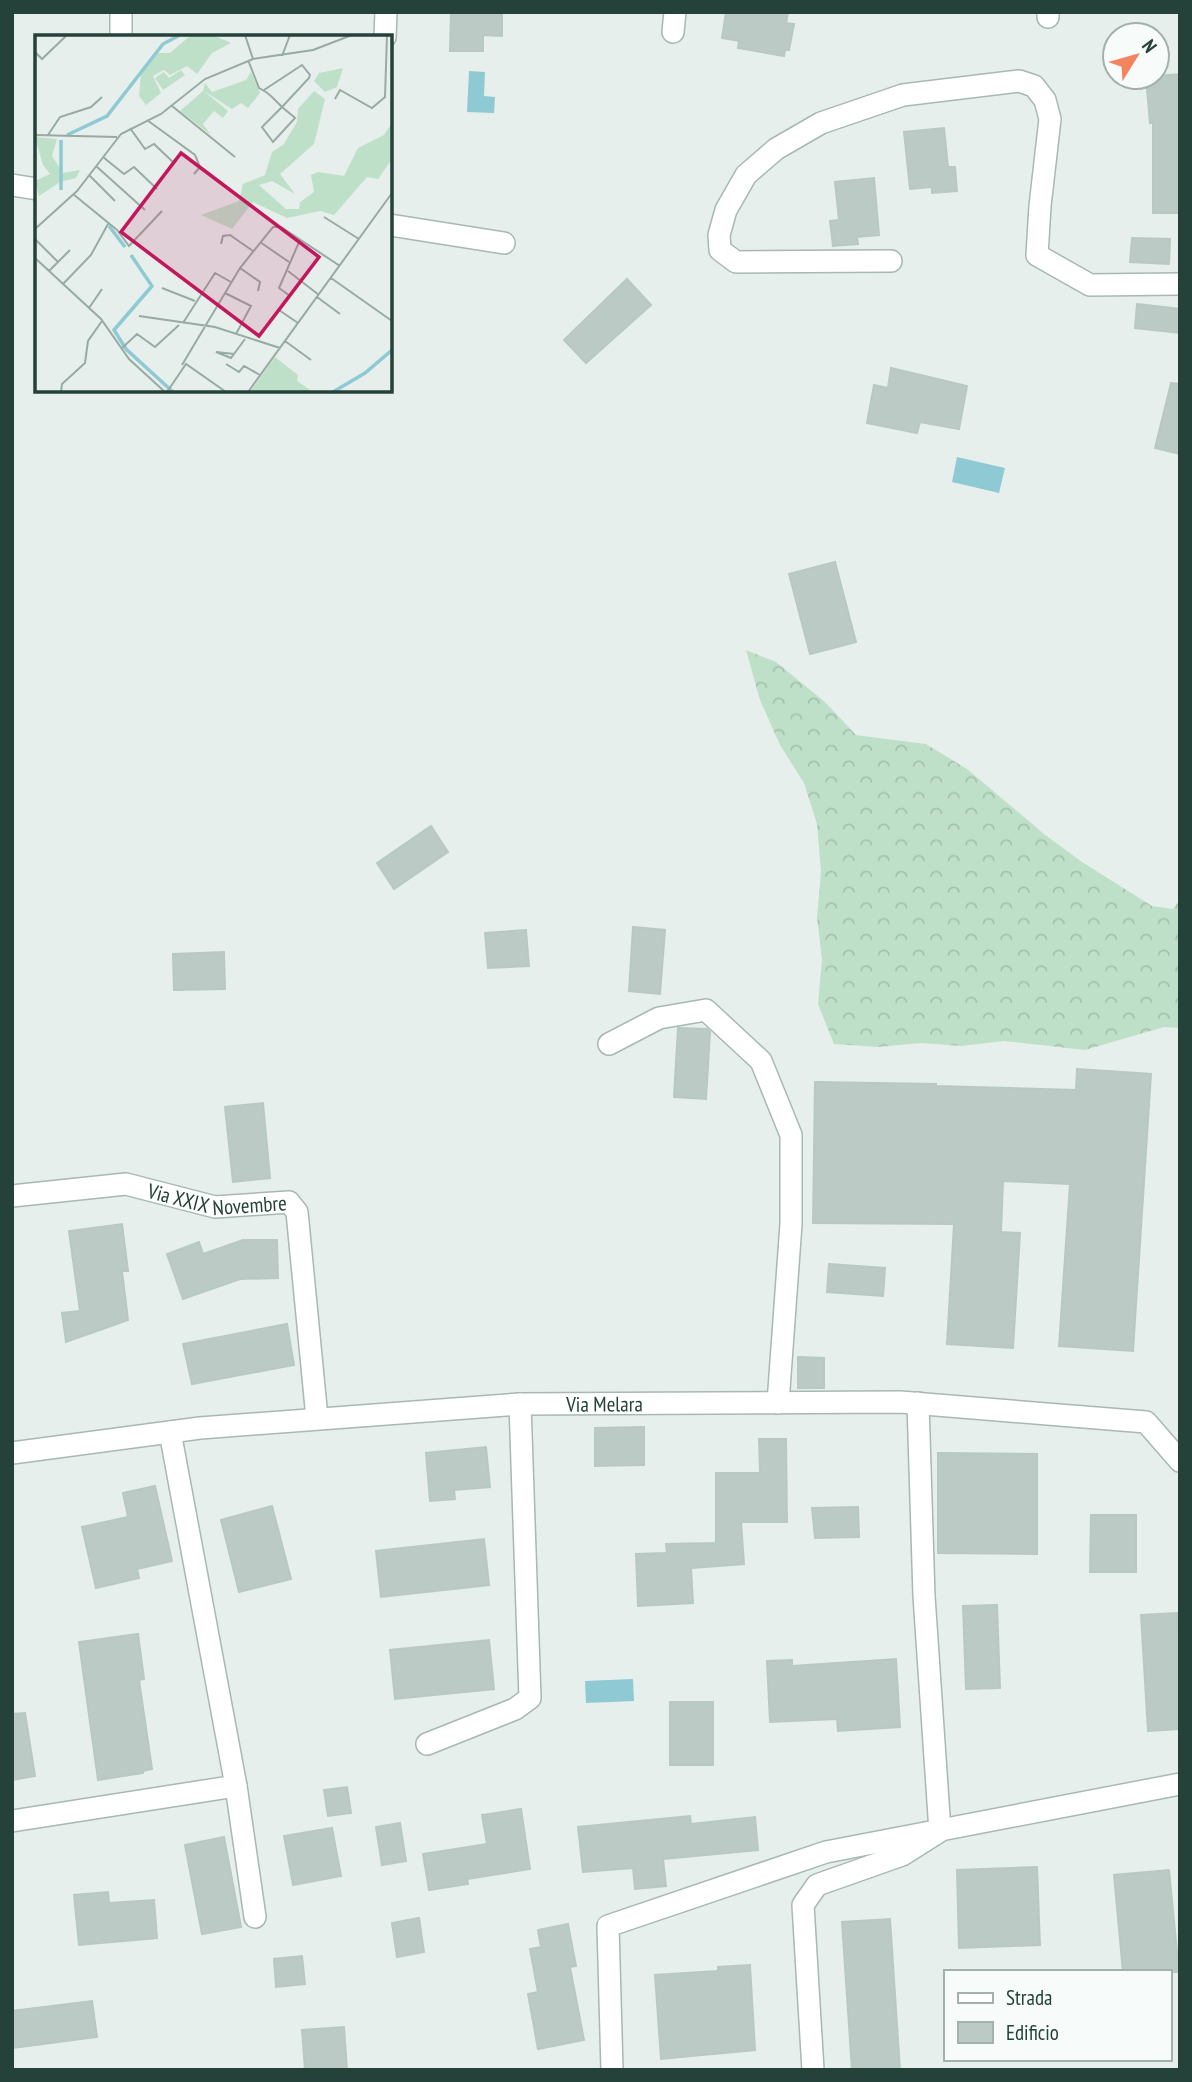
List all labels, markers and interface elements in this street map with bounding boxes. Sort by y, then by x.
north arrow [1101,21,1171,91]
text: N [1137,34,1162,57]
inset map [35,35,392,392]
street label: Via XXIX Novembre [144,1176,288,1221]
street label: Via Melara [565,1390,643,1417]
legend [944,1970,1171,2061]
text: Strada [1006,1984,1052,2011]
text: Edificio [1006,2019,1059,2046]

